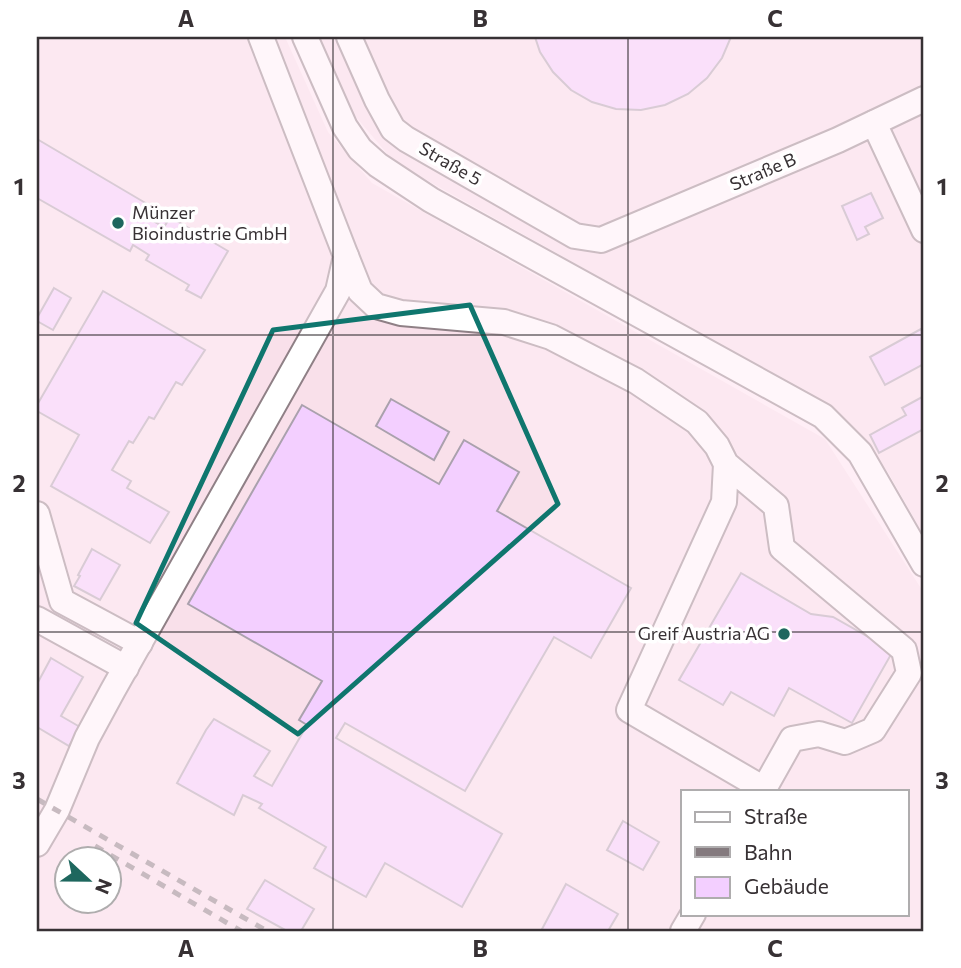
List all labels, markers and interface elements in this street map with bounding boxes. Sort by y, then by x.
text: A [178,4,195,32]
text: B [472,4,488,32]
text: C [767,4,783,32]
street label: Straße 5 [415,137,486,190]
street label: Straße B [726,147,799,195]
text: 1 [14,172,24,200]
text: 1 [937,172,947,200]
place label: Münzer Bioindustrie GmbH [132,201,288,244]
marker: Münzer Bioindustrie GmbH [110,215,126,231]
text: 2 [12,469,26,497]
text: 2 [935,469,949,497]
place label: Greif Austria AG [638,622,770,644]
marker: Greif Austria AG [776,626,792,642]
text: 3 [12,766,26,794]
text: 3 [935,766,949,794]
legend [681,790,908,916]
text: Straße [744,803,808,828]
text: Bahn [744,839,793,864]
north arrow [52,846,122,916]
text: Gebäude [744,873,829,898]
text: N [91,876,118,897]
text: A [178,934,195,962]
text: B [472,934,488,962]
text: C [767,934,783,962]

